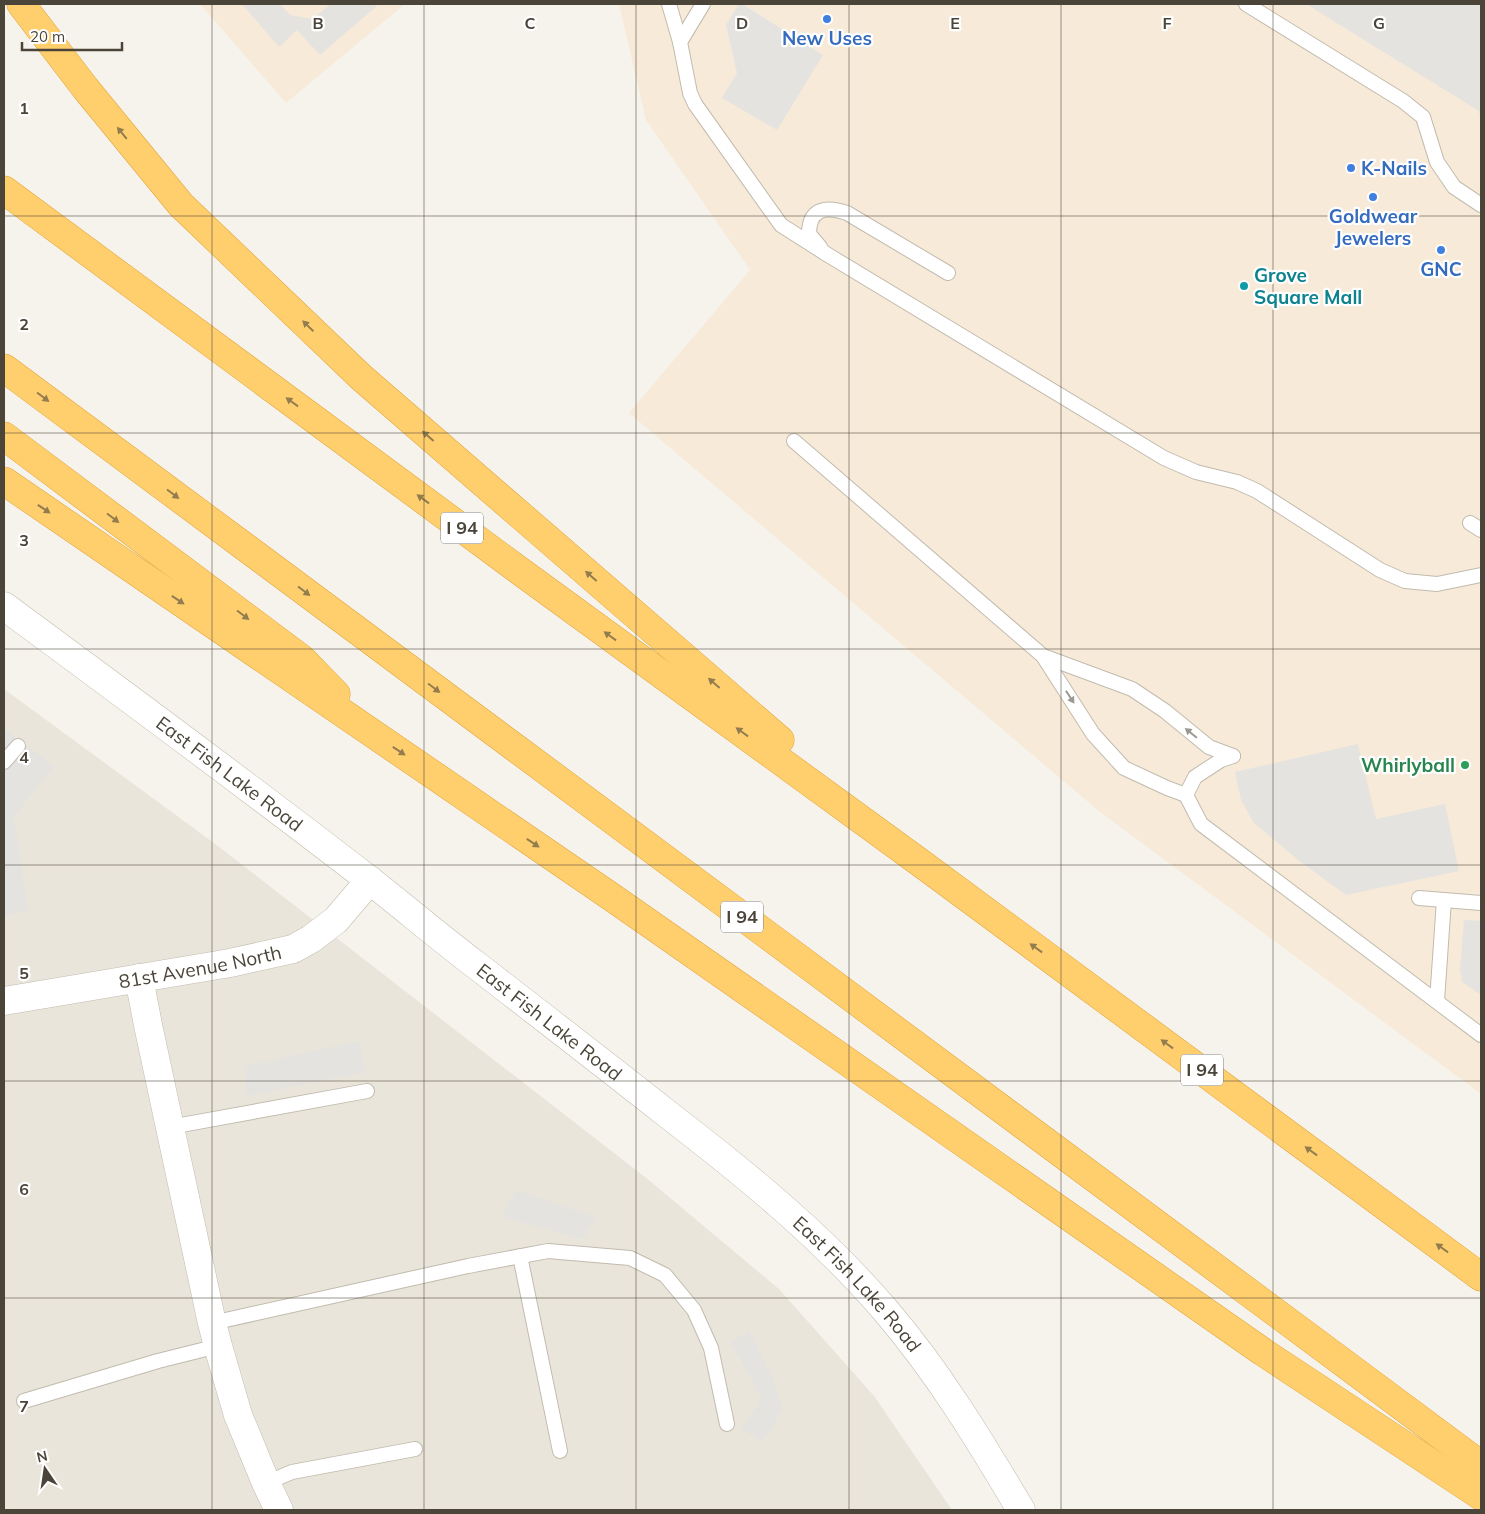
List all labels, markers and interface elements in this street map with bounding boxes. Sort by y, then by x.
text: B [312,13,324,33]
text: C [525,13,536,33]
text: D [736,13,748,33]
marker: New Uses [821,13,833,25]
text: E [950,13,960,33]
text: F [1162,13,1172,33]
text: G [1373,13,1385,33]
scale bar [22,20,122,52]
place label: New Uses [782,26,872,50]
text: 20 m [30,27,65,46]
text: 1 [19,98,29,118]
one-way arrow [116,126,127,139]
place label: K-Nails [1361,156,1427,180]
marker: K-Nails [1345,162,1357,174]
marker: Goldwear Jewelers [1367,191,1379,203]
place label: Goldwear Jewelers [1329,204,1418,250]
marker: GNC [1435,244,1447,256]
place label: GNC [1420,257,1462,281]
place label: Grove Square Mall [1254,263,1362,309]
marker: Grove Square Mall [1238,280,1250,292]
text: 2 [19,314,29,334]
one-way arrow [302,321,314,333]
one-way arrow [36,392,49,403]
one-way arrow [286,397,299,408]
one-way arrow [422,430,435,441]
one-way arrow [166,489,179,500]
one-way arrow [416,494,430,504]
one-way arrow [37,504,51,514]
road number: I 94 [441,512,483,544]
one-way arrow [106,513,120,523]
text: 3 [19,530,29,550]
one-way arrow [584,571,597,582]
one-way arrow [297,586,311,596]
one-way arrow [171,595,185,605]
one-way arrow [236,610,250,620]
one-way arrow [604,631,617,642]
one-way arrow [707,677,720,688]
one-way arrow [427,683,441,693]
one-way arrow [1065,690,1074,703]
street label: East Fish Lake Road [151,711,308,837]
one-way arrow [735,727,748,737]
one-way arrow [1185,727,1198,738]
one-way arrow [392,746,406,756]
text: 4 [19,747,29,767]
place label: Whirlyball [1361,753,1455,777]
marker: Whirlyball [1459,759,1471,771]
one-way arrow [526,838,540,848]
road number: I 94 [721,902,763,932]
street label: 81st Avenue North [117,940,284,994]
one-way arrow [1030,942,1043,953]
street label: East Fish Lake Road [472,958,627,1086]
text: 5 [19,963,29,983]
one-way arrow [1161,1039,1174,1050]
road number: I 94 [1181,1054,1223,1086]
one-way arrow [1305,1146,1318,1157]
text: 6 [19,1179,29,1199]
street label: East Fish Lake Road [788,1211,926,1357]
one-way arrow [1435,1243,1449,1253]
text: 7 [19,1396,29,1416]
north arrow [20,1444,70,1494]
text: N [35,1446,49,1466]

